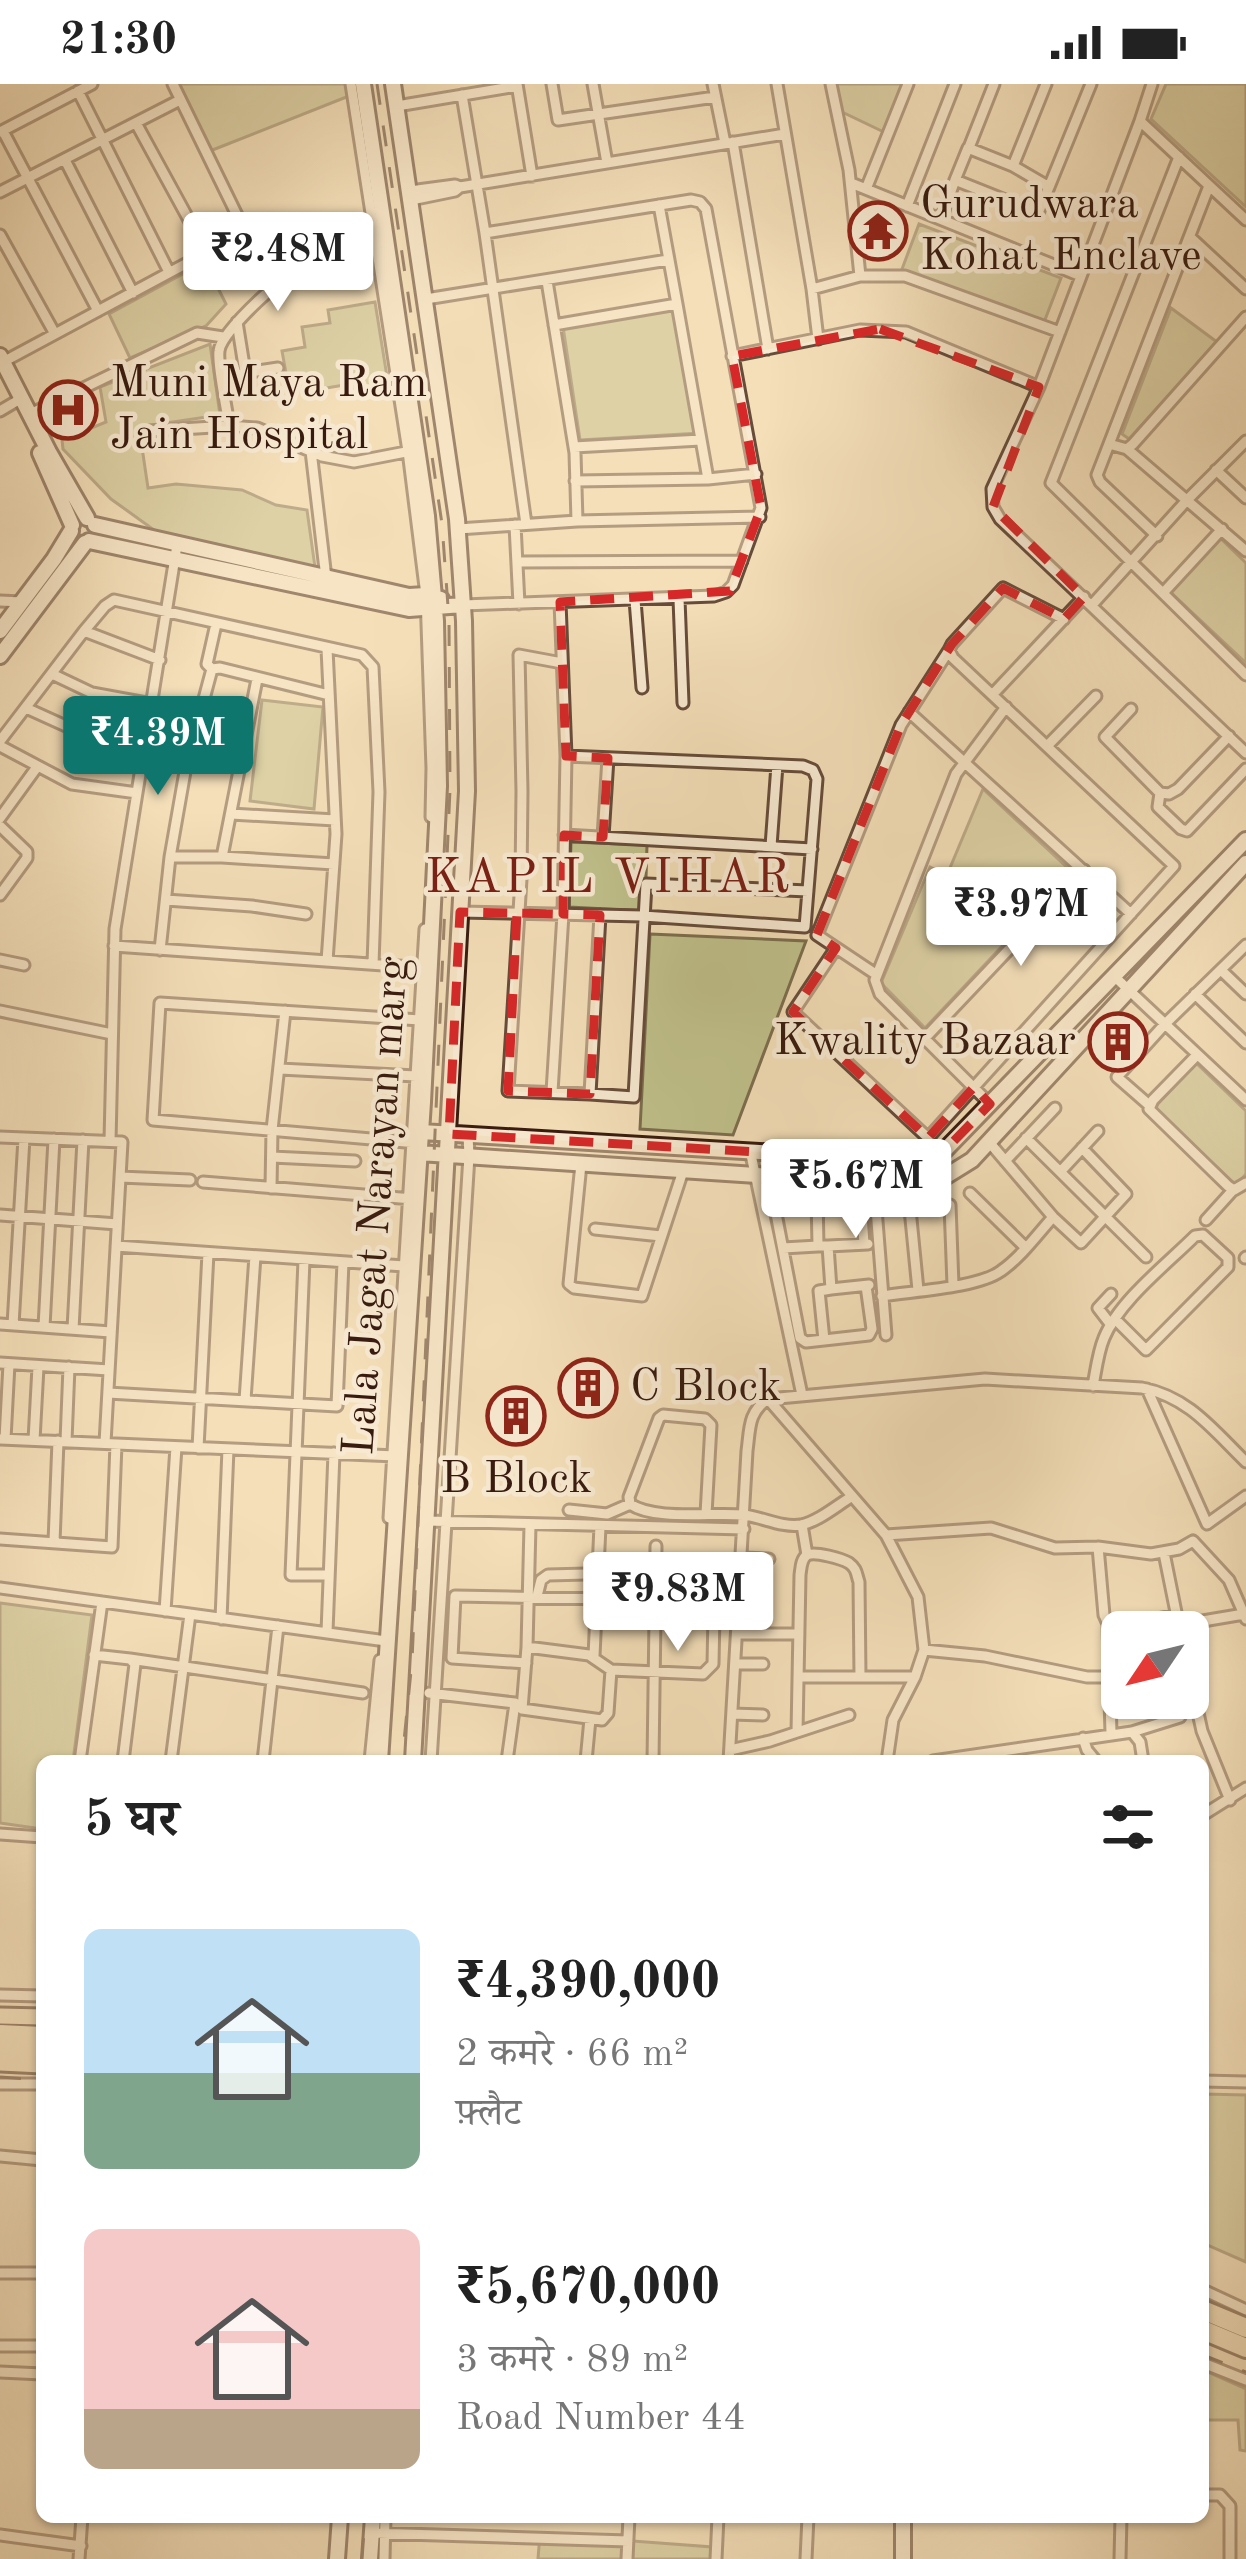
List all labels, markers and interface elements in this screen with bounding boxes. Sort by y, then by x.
text: 21:30 [60,19,177,64]
place label: Gurudwara Kohat Enclave [920,183,1202,280]
temple icon: Gurudwara Kohat Enclave [847,200,909,262]
pin: ₹2.48M [180,212,376,314]
text: ₹2.48M [210,231,346,270]
place label: Muni Maya Ram Jain Hospital [110,362,427,459]
hospital icon: Muni Maya Ram Jain Hospital [37,379,99,441]
pin: ₹4.39M [60,696,256,798]
text: ₹4.39M [90,715,226,754]
district label: KAPIL VIHAR [425,855,793,903]
pin: ₹3.97M [923,867,1119,969]
text: ₹3.97M [953,886,1089,925]
street label: Lala Jagat Narayan marg [338,955,418,1457]
building icon: Kwality Bazaar [1087,1011,1149,1073]
place label: Kwality Bazaar [774,1020,1076,1065]
pin: ₹5.67M [758,1139,954,1241]
text: ₹5.67M [788,1158,924,1197]
building icon: C Block [557,1357,619,1419]
place label: C Block [630,1366,781,1411]
building icon: B Block [485,1385,547,1447]
place label: B Block [440,1458,592,1503]
pin: ₹9.83M [580,1552,776,1654]
text: ₹9.83M [610,1571,746,1610]
north arrow [1101,1611,1209,1719]
map controls [1101,1611,1209,1719]
icon: filters [1095,1794,1161,1860]
text: 5 घर [84,1796,179,1847]
text: ₹4,390,000 [456,1958,720,2009]
icon: home [180,1977,324,2121]
text: 2 कमरे · 66 m² [456,2035,688,2074]
text: फ़्लैट [456,2095,521,2134]
text: ₹5,670,000 [456,2264,720,2315]
icon: home [180,2277,324,2421]
text: 3 कमरे · 89 m² [456,2341,688,2380]
text: Road Number 44 [456,2399,746,2438]

